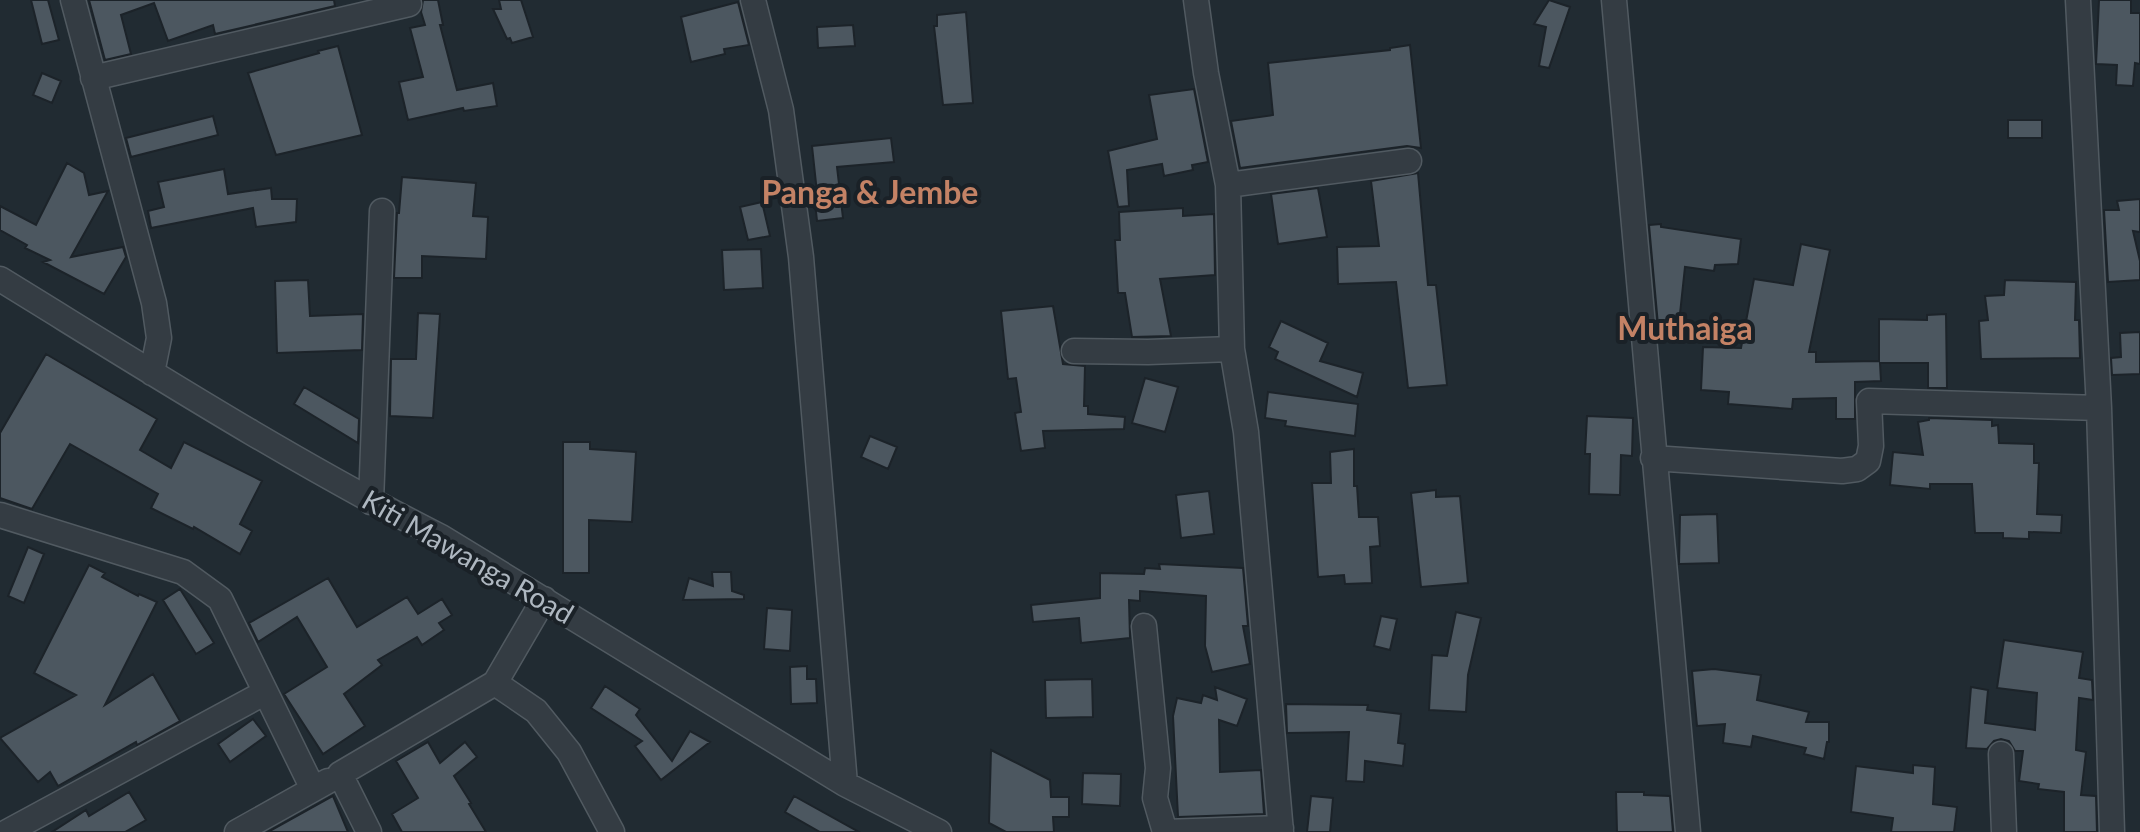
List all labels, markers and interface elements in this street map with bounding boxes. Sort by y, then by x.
district label: Panga & Jembe [762,172,978,211]
district label: Muthaiga [1617,308,1753,347]
street label: Kiti Mawanga Road [357,482,580,630]

